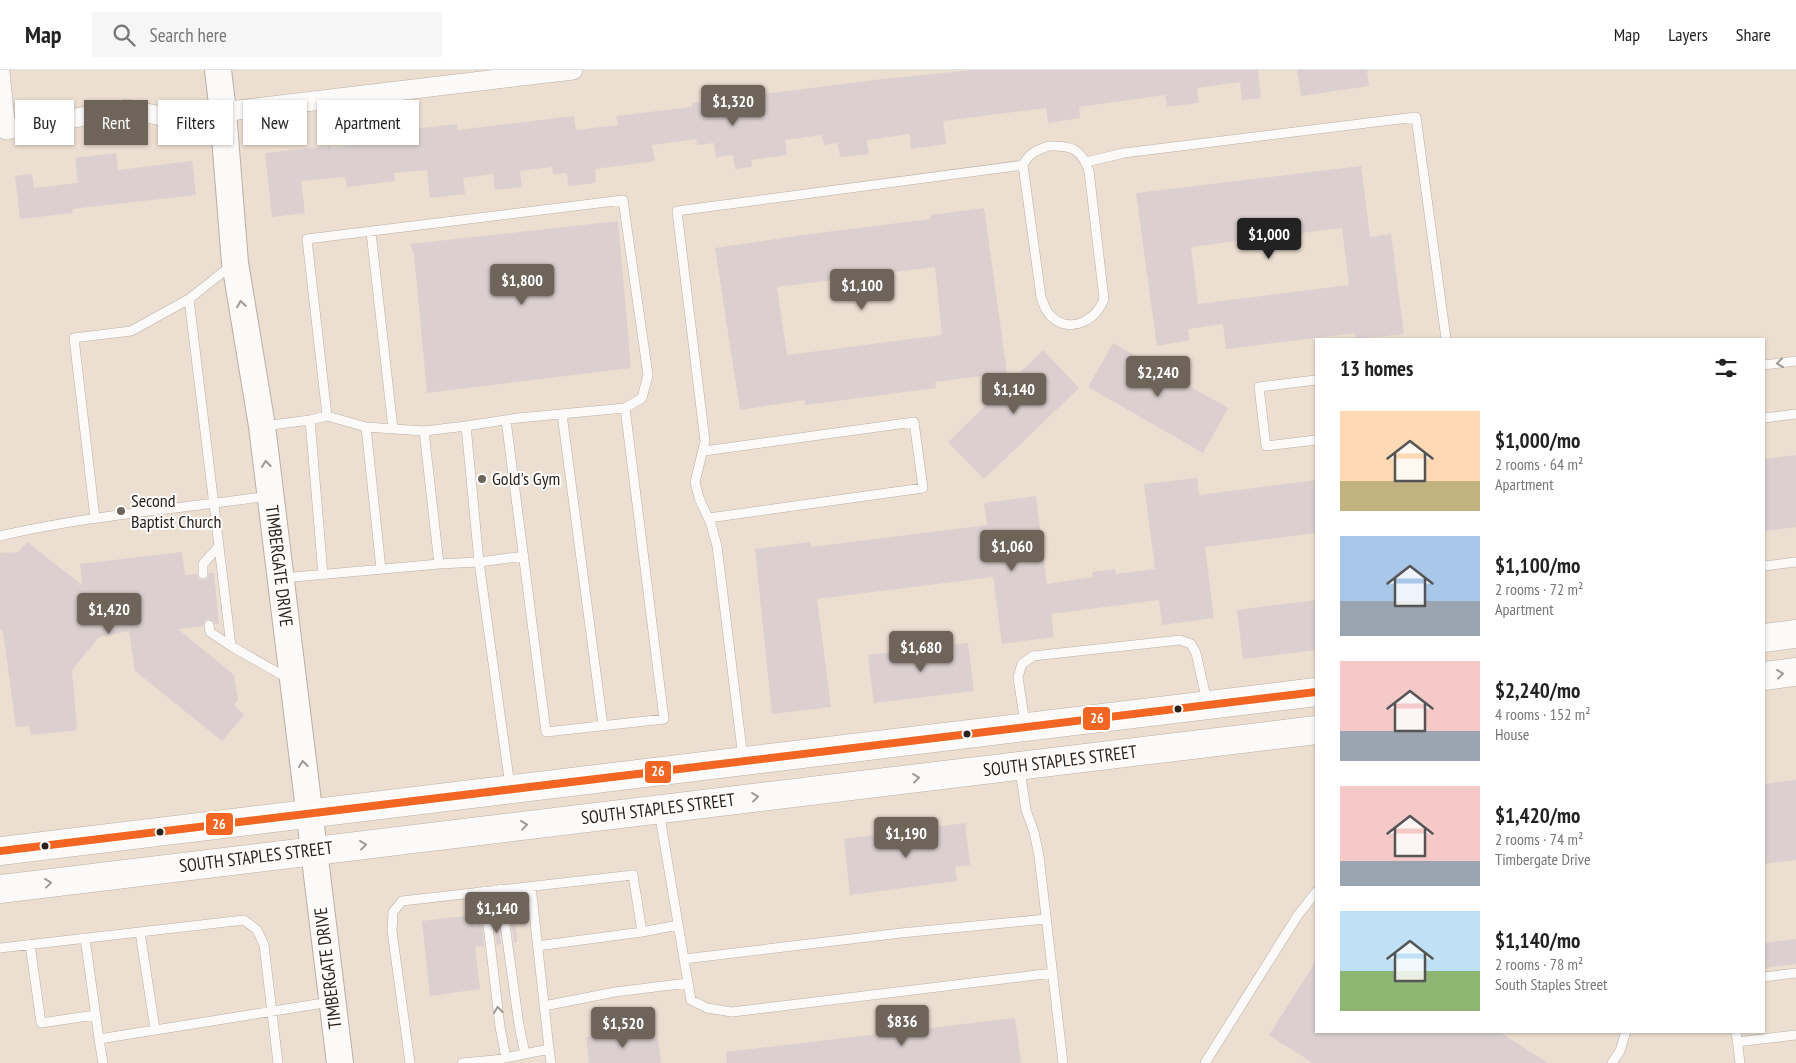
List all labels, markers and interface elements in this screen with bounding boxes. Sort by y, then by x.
search box [92,12,442,57]
text: Map [25,19,62,50]
icon: search [110,21,138,49]
text: Search here [150,23,227,47]
text: Map [1614,23,1640,46]
text: Layers [1668,23,1708,46]
text: Share [1736,23,1771,46]
pin: $1,320 [692,85,774,127]
text: $1,320 [712,91,754,111]
chip: Buy [15,100,74,145]
chip: Rent [84,100,148,145]
chip: Filters [158,100,233,145]
chip: New [243,100,307,145]
chip: Apartment [317,100,419,145]
pin: $1,000 [1228,218,1310,260]
text: $1,000 [1248,224,1290,244]
pin: $1,800 [481,264,563,306]
pin: $1,100 [821,268,903,311]
text: $1,800 [501,270,543,290]
text: $1,100 [841,275,883,295]
one-way arrow [237,299,247,308]
icon: filters [1712,354,1740,382]
text: 13 homes [1340,355,1413,382]
pin: $2,240 [1117,356,1199,398]
one-way arrow [1776,357,1784,368]
text: $2,240 [1137,362,1179,382]
pin: $1,140 [973,372,1055,415]
text: $1,140 [993,379,1035,399]
text: $1,000/mo [1495,427,1580,454]
icon: home [1380,431,1440,491]
text: 2 rooms · 64 m² [1495,454,1583,474]
one-way arrow [261,460,272,468]
place label: Gold's Gym [492,467,560,490]
marker: Gold's Gym [476,473,488,485]
text: Apartment [1495,474,1554,494]
place label: Second Baptist Church [131,489,221,533]
street label: TIMBERGATE DRIVE [261,504,298,628]
marker: Second Baptist Church [115,505,127,517]
pin: $1,060 [971,530,1053,572]
text: $1,060 [991,536,1033,556]
text: $1,100/mo [1495,552,1580,579]
icon: home [1380,556,1440,616]
text: 2 rooms · 72 m² [1495,579,1583,599]
pin: $1,420 [68,592,150,635]
text: $1,420 [88,599,130,619]
text: Apartment [1495,599,1554,619]
pin: $1,680 [880,630,962,673]
text: $1,680 [900,637,942,657]
one-way arrow [1776,669,1784,680]
text: $2,240/mo [1495,677,1580,704]
icon: home [1380,681,1440,741]
unlabelled marker [1173,704,1183,714]
text: 4 rooms · 152 m² [1495,704,1591,724]
line badge: 26 [1082,706,1111,731]
text: 26 [1090,709,1104,727]
text: House [1495,724,1529,744]
unlabelled marker [962,729,972,739]
street label: SOUTH STAPLES STREET [982,740,1138,781]
one-way arrow [299,760,309,769]
line badge: 26 [644,760,672,784]
text: 26 [651,762,665,780]
one-way arrow [912,773,920,784]
street label: SOUTH STAPLES STREET [580,788,736,829]
one-way arrow [751,792,759,803]
text: $1,420/mo [1495,802,1580,829]
icon: home [1380,806,1440,866]
line badge: 26 [205,812,234,836]
text: 26 [212,815,226,833]
pin: $1,190 [865,816,947,859]
one-way arrow [520,820,528,831]
text: $1,190 [885,823,927,843]
unlabelled marker [155,827,165,837]
text: 2 rooms · 74 m² [1495,829,1583,849]
street label: SOUTH STAPLES STREET [178,836,334,877]
one-way arrow [359,840,367,851]
unlabelled marker [40,841,50,851]
text: Timbergate Drive [1495,849,1591,869]
one-way arrow [45,878,53,889]
pin: $1,140 [456,892,538,934]
text: $1,140 [476,898,518,918]
street label: TIMBERGATE DRIVE [309,906,346,1030]
text: $1,140/mo [1495,927,1580,954]
icon: home [1380,931,1440,991]
text: 2 rooms · 78 m² [1495,954,1583,974]
text: South Staples Street [1495,974,1607,994]
pin: $836 [872,1004,932,1047]
one-way arrow [493,1005,504,1013]
pin: $1,520 [582,1006,664,1049]
text: $836 [887,1011,917,1031]
text: $1,520 [602,1013,644,1033]

